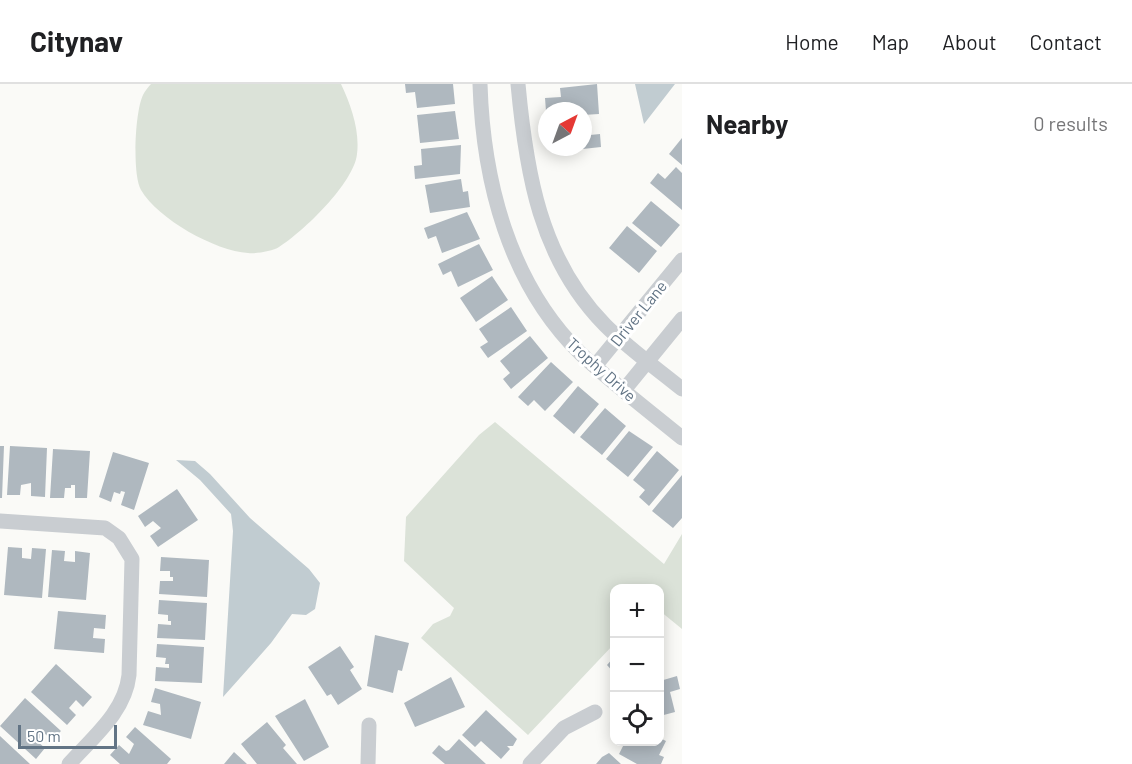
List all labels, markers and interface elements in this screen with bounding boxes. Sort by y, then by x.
text: Citynav [30,24,123,58]
text: Home [785,29,839,54]
text: Map [872,29,909,54]
text: About [942,29,997,54]
text: Contact [1030,29,1102,54]
north arrow [538,102,592,156]
text: Nearby [706,108,788,139]
text: 0 results [1033,111,1108,135]
street label: Driver Lane [606,276,670,350]
street label: Trophy Drive [564,333,640,405]
map controls [610,584,664,746]
button: + [610,584,664,638]
button: − [610,638,664,692]
button: locate [610,692,664,746]
scale bar [18,722,117,750]
text: 50 m [27,726,61,745]

